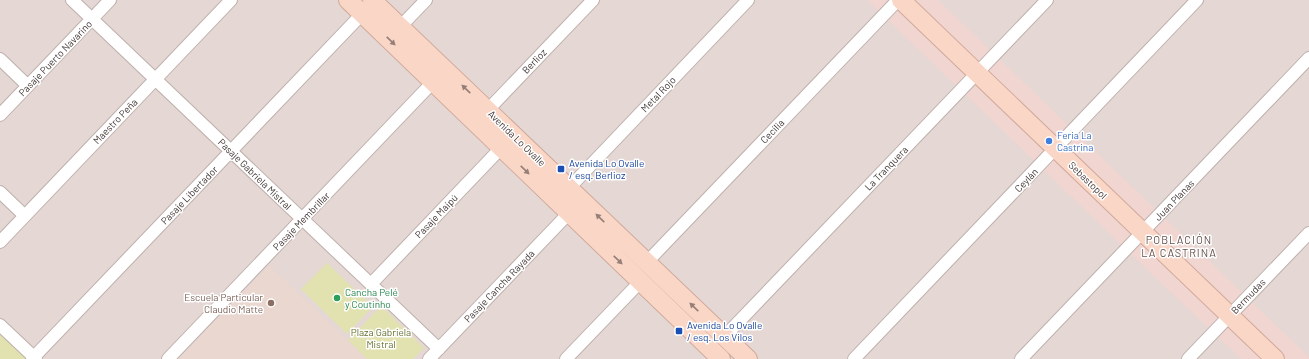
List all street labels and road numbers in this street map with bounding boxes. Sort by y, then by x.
street label: Pasaje Puerto Navarino [16,18,94,98]
street label: Berlioz [519,46,549,76]
street label: Metal Rojo [638,74,678,114]
street label: Maestro Peña [90,96,140,146]
street label: Avenida Lo Ovalle [486,108,548,168]
street label: Cecilia [758,116,786,146]
street label: Pasaje Gabriela Mistral [216,136,294,212]
street label: La Tranquera [862,143,910,193]
street label: Sebastopol [1066,159,1110,201]
street label: Pasaje Libertador [158,163,220,227]
street label: Ceylán [1012,166,1040,194]
street label: Juan Planas [1152,177,1197,223]
street label: Pasaje Membrillar [270,189,332,253]
street label: Pasaje Maipú [412,192,460,240]
street label: Pasaje Cancha Rayada [461,247,537,325]
street label: Bermudas [1228,276,1268,316]

